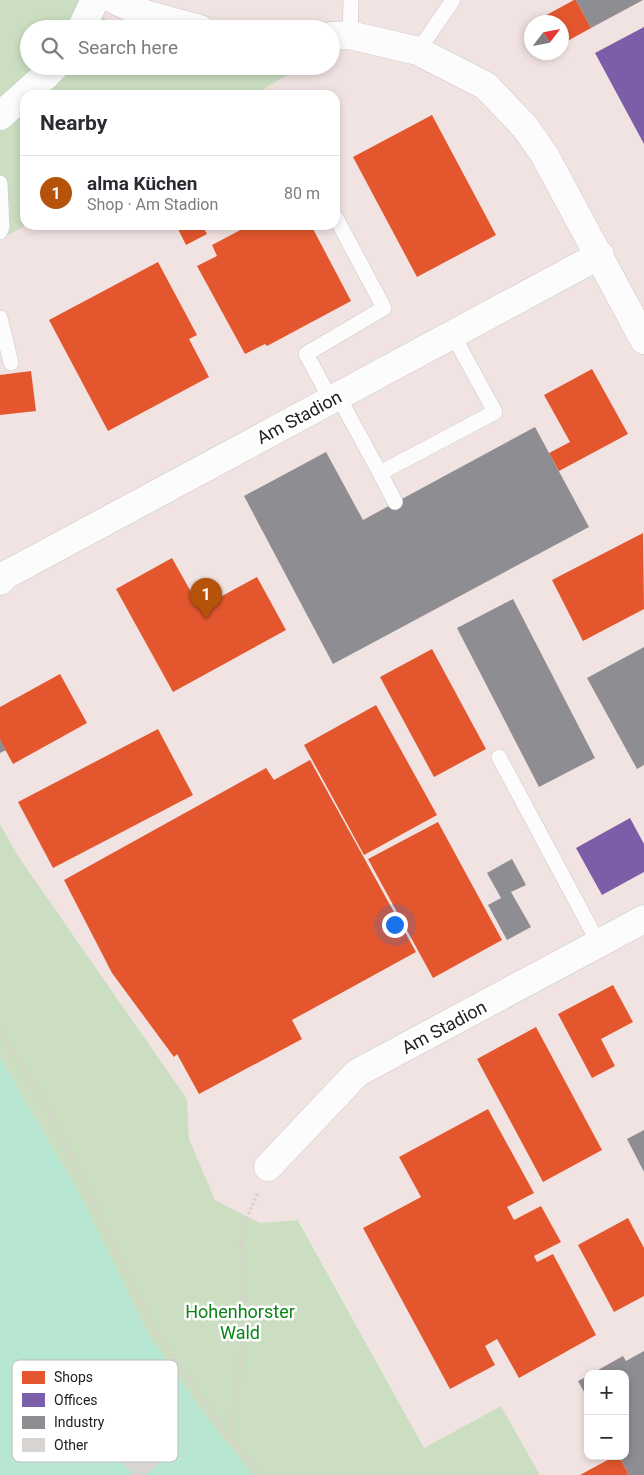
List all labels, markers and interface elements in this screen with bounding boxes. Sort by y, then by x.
north arrow [524,15,569,60]
search box [20,20,340,75]
icon: search [38,34,66,62]
text: Search here [78,36,178,59]
text: Nearby [40,111,107,135]
text: alma Küchen [87,172,198,195]
text: 1 [51,184,61,203]
text: 80 m [284,184,320,203]
text: Shop · Am Stadion [87,195,218,214]
street label: Am Stadion [253,386,345,448]
pin: 1 [190,578,222,619]
your location [382,912,408,938]
street label: Am Stadion [398,996,490,1058]
park label: Hohenhorster Wald [185,1301,295,1343]
legend [12,1360,178,1462]
text: Shops [54,1369,93,1385]
map controls [584,1370,629,1460]
button: + [584,1370,629,1415]
text: Offices [54,1392,98,1408]
text: Industry [54,1414,105,1430]
button: − [584,1415,629,1460]
text: Other [54,1437,88,1453]

